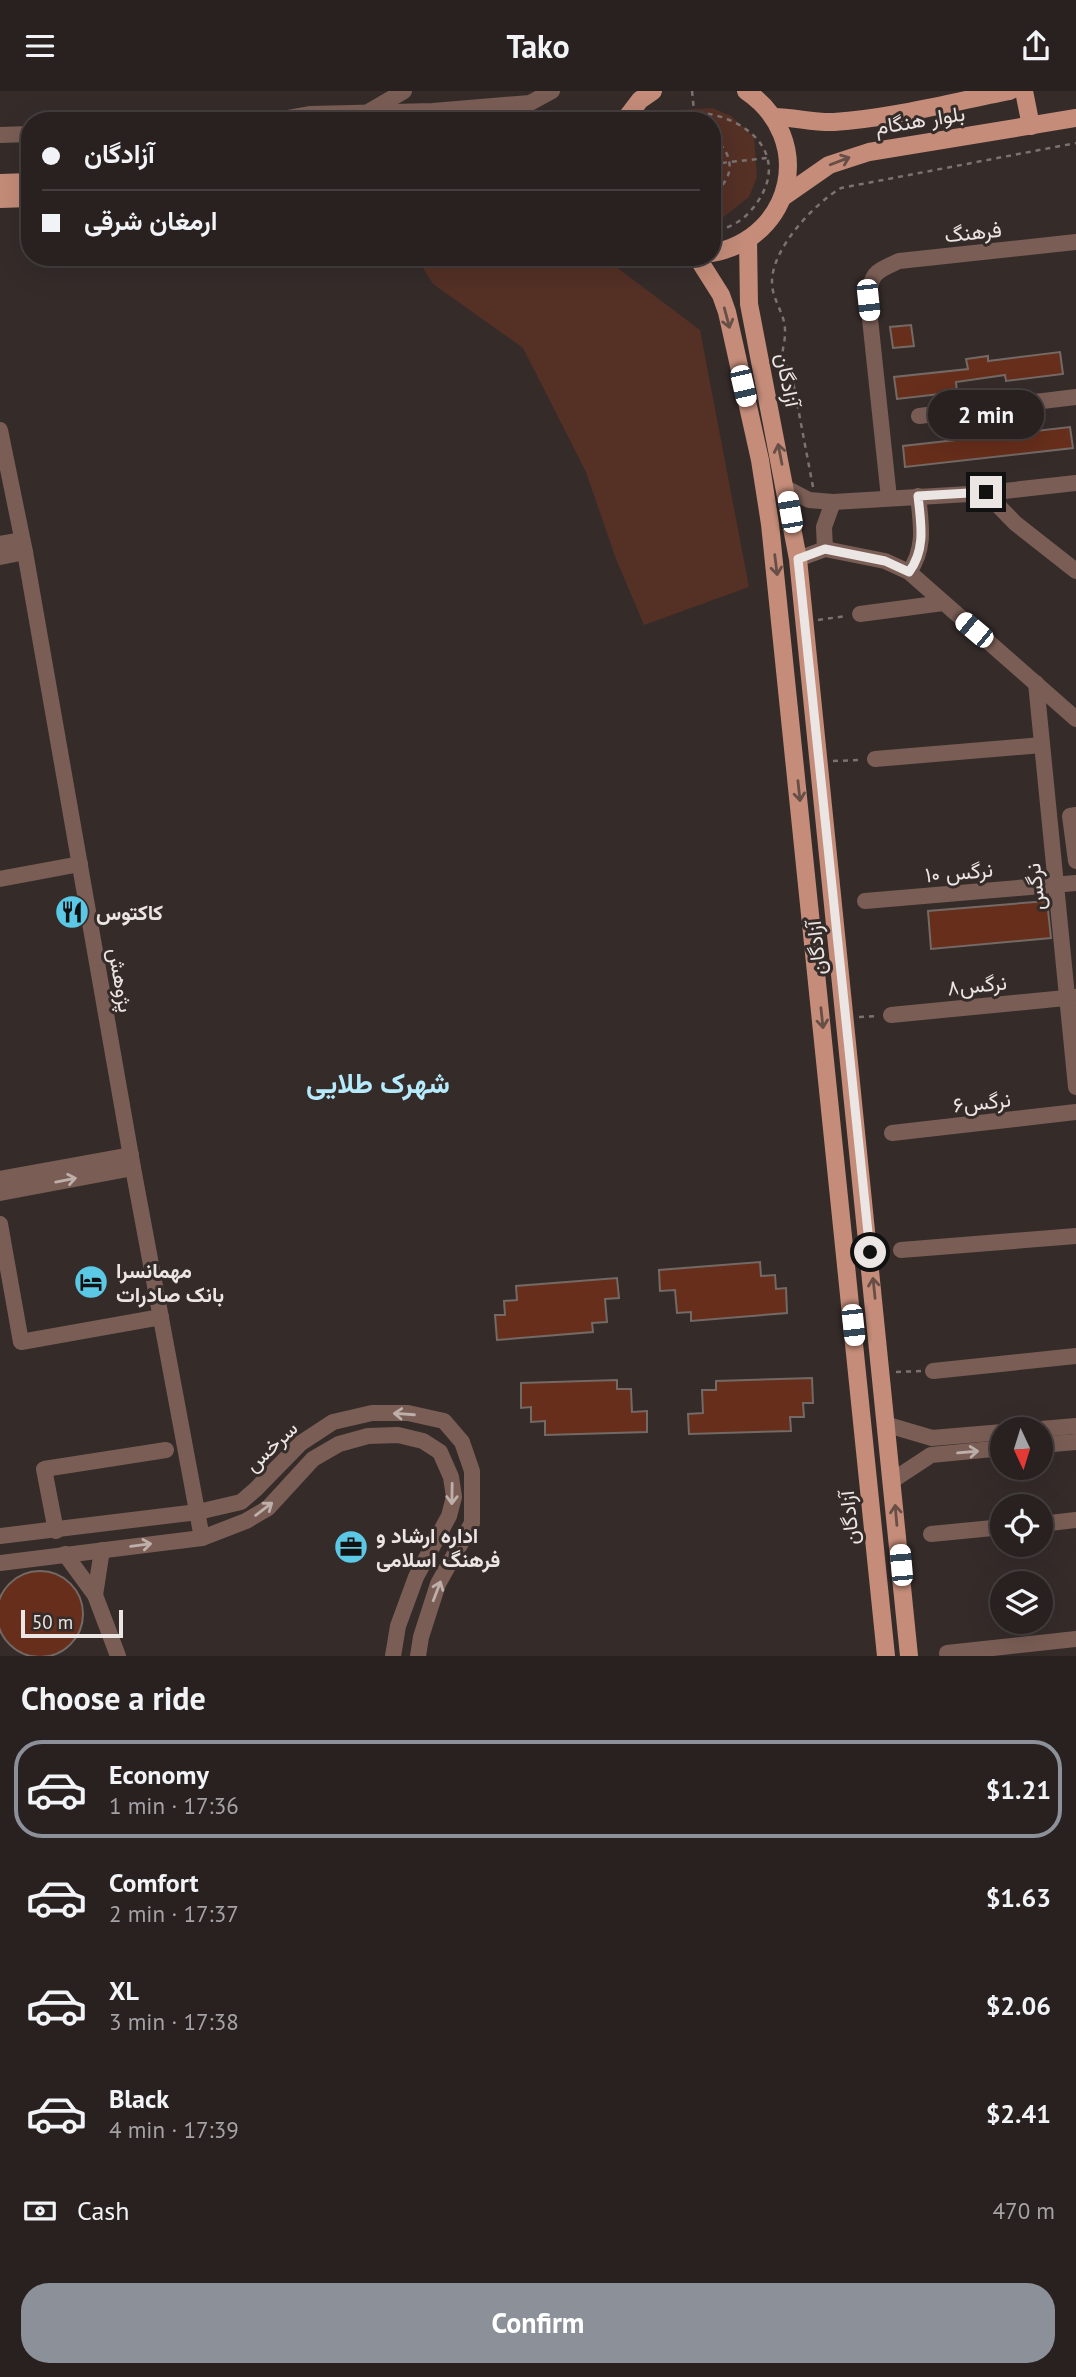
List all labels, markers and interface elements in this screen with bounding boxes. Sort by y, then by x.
text: Tako [506,25,570,67]
icon: menu [21,27,59,65]
icon: share [1017,27,1055,65]
street label: بلوار هنگام [873,100,967,141]
text: آزادگان [84,137,155,170]
one-way arrow [829,153,851,166]
text: ارمغان شرقی [84,204,218,237]
street label: فرهنگ [943,216,1003,248]
car [856,278,881,322]
one-way arrow [722,307,735,329]
street label: آزادگان [770,351,807,411]
car [729,363,758,409]
callout: 2 min [928,391,1044,439]
text: 2 min [958,400,1014,429]
one-way arrow [772,443,786,466]
route end [970,476,1002,508]
car [777,489,804,535]
one-way arrow [769,553,782,576]
car [952,608,997,652]
one-way arrow [793,779,806,802]
street label: نرگس ۱۰ [924,856,994,888]
street label: نرگس [1019,862,1051,912]
restaurant icon: کاکتوس [53,893,91,931]
place label: کاکتوس [96,899,163,926]
street label: آزادگان [800,917,832,976]
street label: پژوهش [101,946,140,1015]
street label: نرگس۸ [946,968,1008,1002]
one-way arrow [816,1006,829,1028]
district label: شهرک طلایی [306,1064,450,1101]
street label: نرگس۶ [952,1086,1012,1118]
one-way arrow [55,1173,77,1186]
route start [854,1236,886,1268]
place label: مهمانسرا بانک صادرات [116,1257,224,1308]
hotel icon: مهمانسرا بانک صادرات [72,1263,110,1301]
one-way arrow [867,1278,880,1300]
car [841,1303,866,1347]
one-way arrow [393,1407,416,1420]
street label: سرخس [239,1415,303,1477]
north arrow [990,1417,1054,1481]
map controls [990,1417,1053,1634]
one-way arrow [957,1445,979,1458]
one-way arrow [445,1482,458,1505]
street label: آزادگان [833,1487,865,1546]
button: locate [990,1494,1053,1557]
one-way arrow [254,1502,273,1517]
one-way arrow [889,1504,902,1527]
place label: اداره ارشاد و فرهنگ اسلامی [376,1522,500,1573]
office icon: اداره ارشاد و فرهنگ اسلامی [332,1528,370,1566]
one-way arrow [129,1539,152,1552]
car [889,1543,914,1587]
button: layers [990,1571,1053,1634]
one-way arrow [431,1580,444,1602]
scale bar [21,1607,122,1639]
text: 50 m [32,1610,73,1634]
text: Choose a ride [21,1677,206,1719]
icon: car [25,1758,88,1821]
text: Economy [109,1758,209,1791]
text: $1.21 [986,1773,1051,1806]
text: 1 min · 17:36 [109,1791,239,1820]
icon: car [25,1866,88,1929]
text: Comfort [109,1866,199,1899]
text: $1.63 [986,1881,1051,1914]
text: 2 min · 17:37 [109,1899,239,1928]
icon: car [25,1974,88,2037]
text: XL [109,1974,139,2007]
text: $2.06 [986,1989,1051,2022]
text: 3 min · 17:38 [109,2007,239,2036]
icon: car [25,2082,88,2145]
text: Black [109,2082,169,2115]
text: $2.41 [986,2097,1051,2130]
text: 4 min · 17:39 [109,2115,239,2144]
icon: cash [21,2192,59,2230]
text: Cash [77,2194,129,2227]
text: 470 m [993,2196,1055,2225]
button: Confirm [21,2283,1055,2363]

